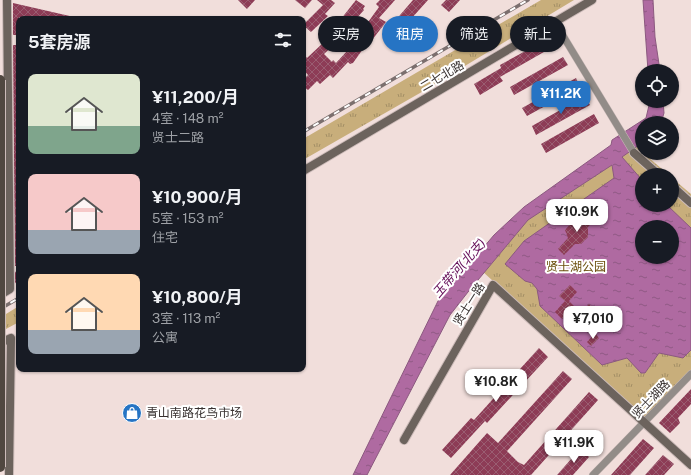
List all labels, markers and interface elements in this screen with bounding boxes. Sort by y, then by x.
chip: 买房 [318,16,374,52]
chip: 租房 [382,16,438,52]
chip: 筛选 [446,16,502,52]
chip: 新上 [510,16,566,52]
icon: filters [272,29,294,51]
text: 5套房源 [28,32,90,52]
street label: 二七北路 [418,58,466,94]
map controls [635,64,679,264]
button: locate [635,64,679,108]
pin: ¥11.2K [528,81,594,115]
text: ¥11.2K [540,86,582,101]
text: ¥11,200/月 [152,87,239,107]
icon: home [60,90,108,138]
text: 4室 · 148 m² [152,111,223,126]
button: layers [635,116,679,160]
text: 贤士二路 [152,130,204,145]
button: + [635,168,679,212]
text: ¥10,900/月 [152,187,243,207]
icon: home [60,190,108,238]
pin: ¥10.9K [544,199,610,233]
text: ¥10.9K [555,204,599,219]
text: 5室 · 153 m² [152,211,224,226]
button: − [635,220,679,264]
text: 住宅 [152,230,178,245]
water label: 玉带河(北支) [429,236,489,300]
park label: 贤士湖公园 [546,260,606,274]
street label: 贤士一路 [450,280,488,328]
text: ¥10,800/月 [152,287,243,307]
icon: home [60,290,108,338]
pin: ¥7,010 [560,306,626,340]
text: 3室 · 113 m² [152,311,220,326]
text: ¥7,010 [572,311,614,326]
text: 公寓 [152,330,178,345]
pin: ¥10.8K [463,369,529,403]
text: ¥10.8K [474,374,518,389]
street label: 贤士湖路 [629,377,673,421]
shop icon: 青山南路花鸟市场 [121,402,143,424]
place label: 青山南路花鸟市场 [146,406,242,420]
pin: ¥11.9K [541,430,607,464]
text: ¥11.9K [553,435,595,450]

